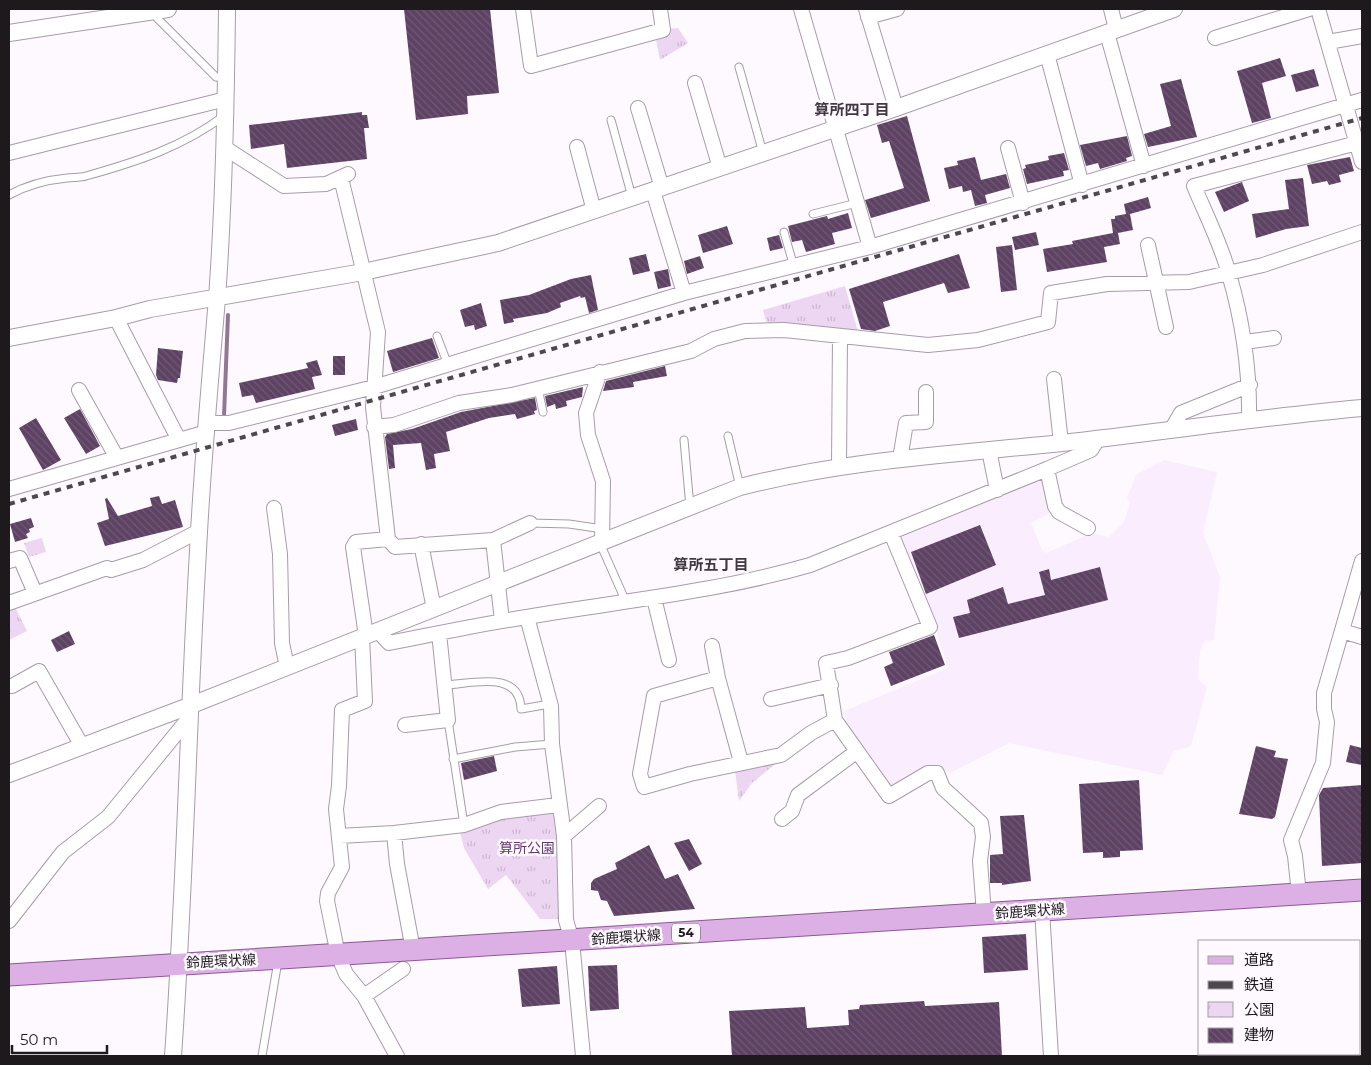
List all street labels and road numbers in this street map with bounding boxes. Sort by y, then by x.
street label: 鈴鹿環状線 [994,900,1066,922]
road number: 54 [672,924,700,942]
street label: 鈴鹿環状線 [590,926,662,948]
street label: 鈴鹿環状線 [186,950,256,972]

